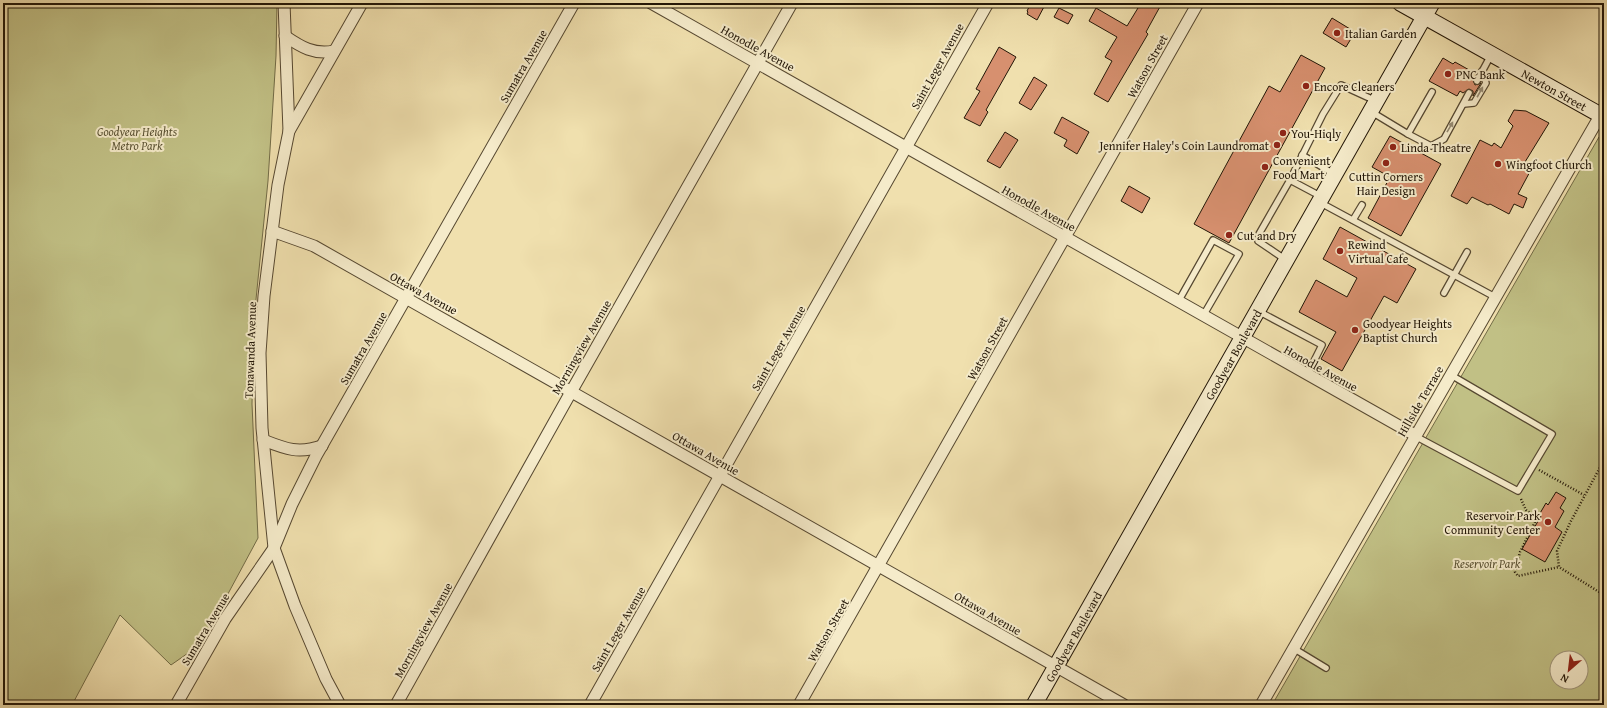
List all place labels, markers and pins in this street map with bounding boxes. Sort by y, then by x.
place label: Italian Garden [1345,25,1417,42]
marker: Italian Garden [1332,28,1342,38]
place label: PNC Bank [1456,66,1506,83]
marker: PNC Bank [1443,69,1453,79]
place label: Encore Cleaners [1314,78,1395,95]
marker: Encore Cleaners [1301,81,1311,91]
place label: You-Hiqly [1291,125,1341,142]
marker: You-Hiqly [1278,128,1288,138]
place label: Jennifer Haley's Coin Laundromat [1097,137,1270,154]
place label: Linda Theatre [1401,139,1471,156]
marker: Jennifer Haley's Coin Laundromat [1272,140,1282,150]
marker: Linda Theatre [1388,142,1398,152]
place label: Convenient Food Mart [1273,152,1331,183]
place label: Wingfoot Church [1506,156,1592,173]
marker: Cuttin Corners Hair Design [1381,158,1391,168]
marker: Wingfoot Church [1493,159,1503,169]
marker: Convenient Food Mart [1260,162,1270,172]
place label: Cuttin Corners Hair Design [1349,168,1423,199]
place label: Cut and Dry [1237,227,1297,244]
marker: Cut and Dry [1224,230,1234,240]
place label: Rewind Virtual Cafe [1348,236,1409,267]
marker: Rewind Virtual Cafe [1335,246,1345,256]
place label: Goodyear Heights Baptist Church [1363,315,1452,346]
marker: Goodyear Heights Baptist Church [1350,325,1360,335]
place label: Reservoir Park Community Center [1445,507,1541,538]
marker: Reservoir Park Community Center [1543,517,1553,527]

